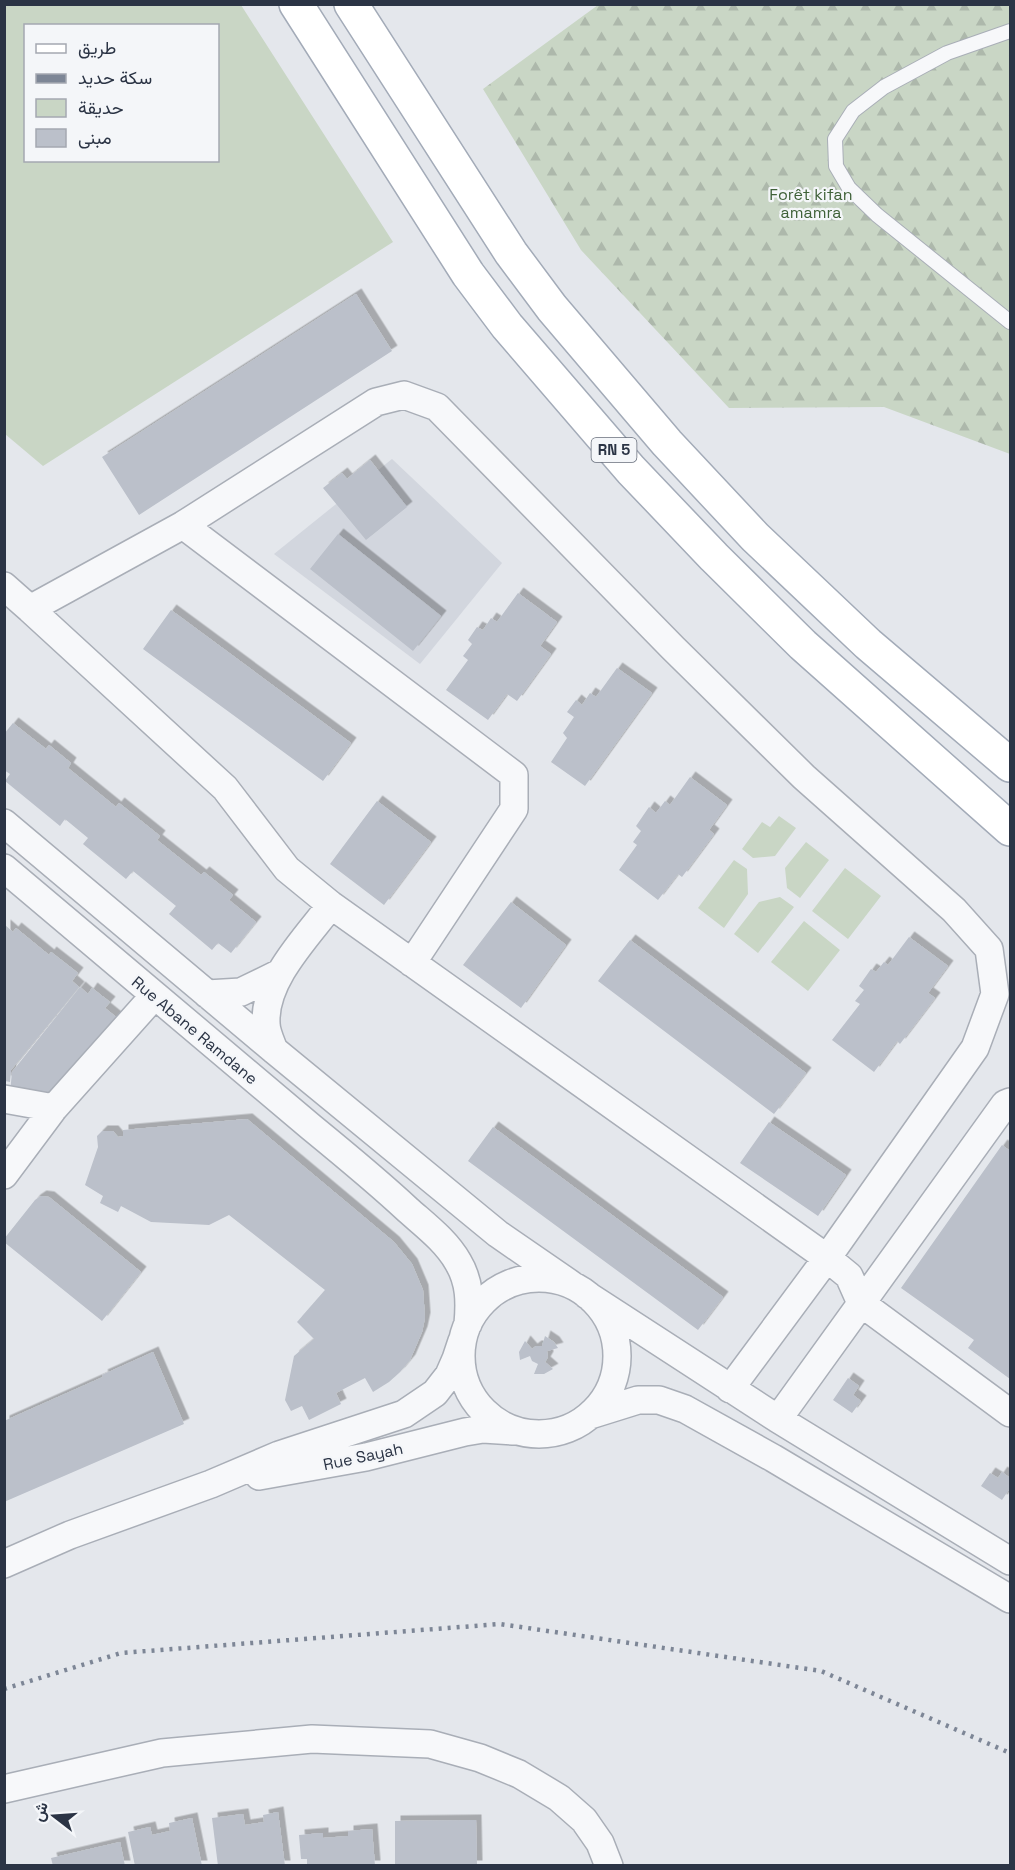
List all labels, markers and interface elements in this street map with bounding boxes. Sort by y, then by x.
legend [24,24,219,162]
text: طريق [78,36,116,59]
text: سكة حديد [78,66,152,89]
text: حديقة [78,96,124,119]
text: مبنى [78,126,112,149]
park label: Forêt kifan amamra [769,184,853,223]
road number: RN 5 [592,438,636,462]
street label: Rue Abane Ramdane [127,972,262,1089]
street label: Rue Sayah [321,1438,405,1475]
north arrow [24,1786,84,1846]
text: ش [27,1799,53,1824]

